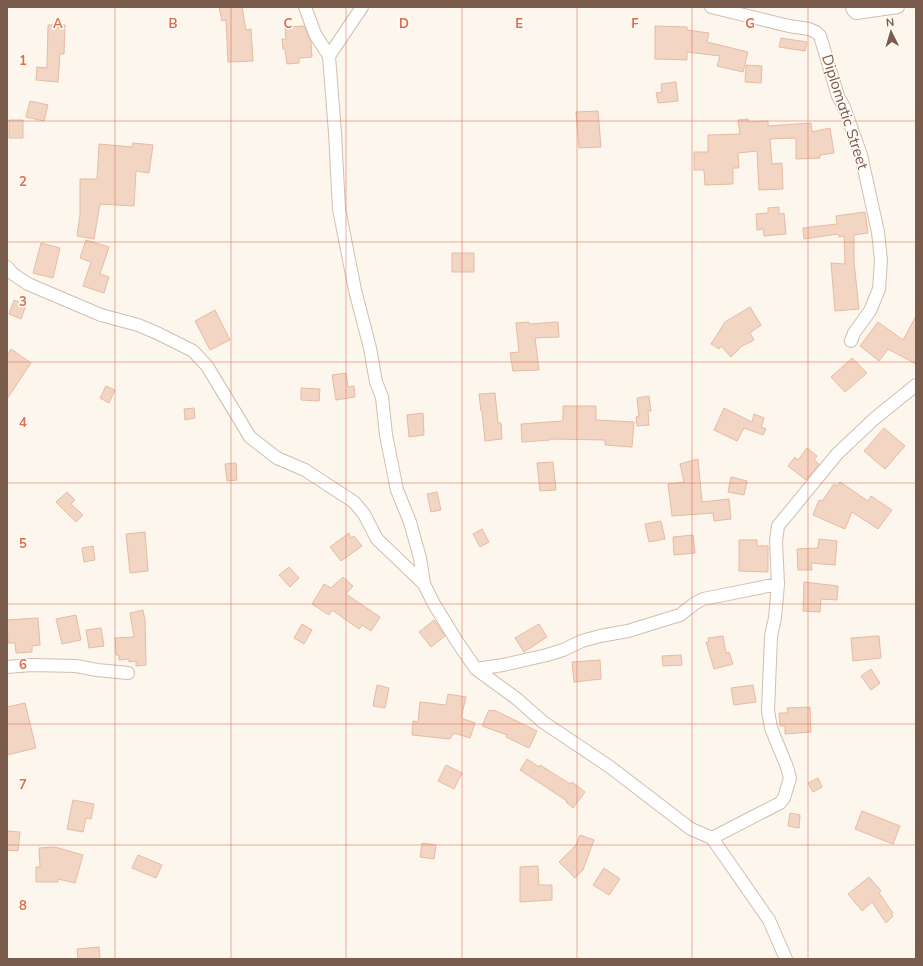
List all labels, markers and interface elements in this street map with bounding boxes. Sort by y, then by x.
north arrow [871,12,911,52]
text: A [53,15,63,31]
text: B [169,15,178,31]
text: C [284,15,293,31]
text: D [399,15,409,31]
text: E [515,15,523,31]
text: F [631,15,639,31]
text: G [745,15,755,31]
text: N [885,15,895,29]
text: 1 [19,52,27,68]
street label: Diplomatic Street [818,52,873,172]
text: 2 [19,173,27,189]
text: 3 [19,293,27,309]
text: 4 [19,414,27,430]
text: 5 [19,535,27,551]
text: 6 [19,656,27,672]
text: 7 [19,776,27,792]
text: 8 [19,897,27,913]

